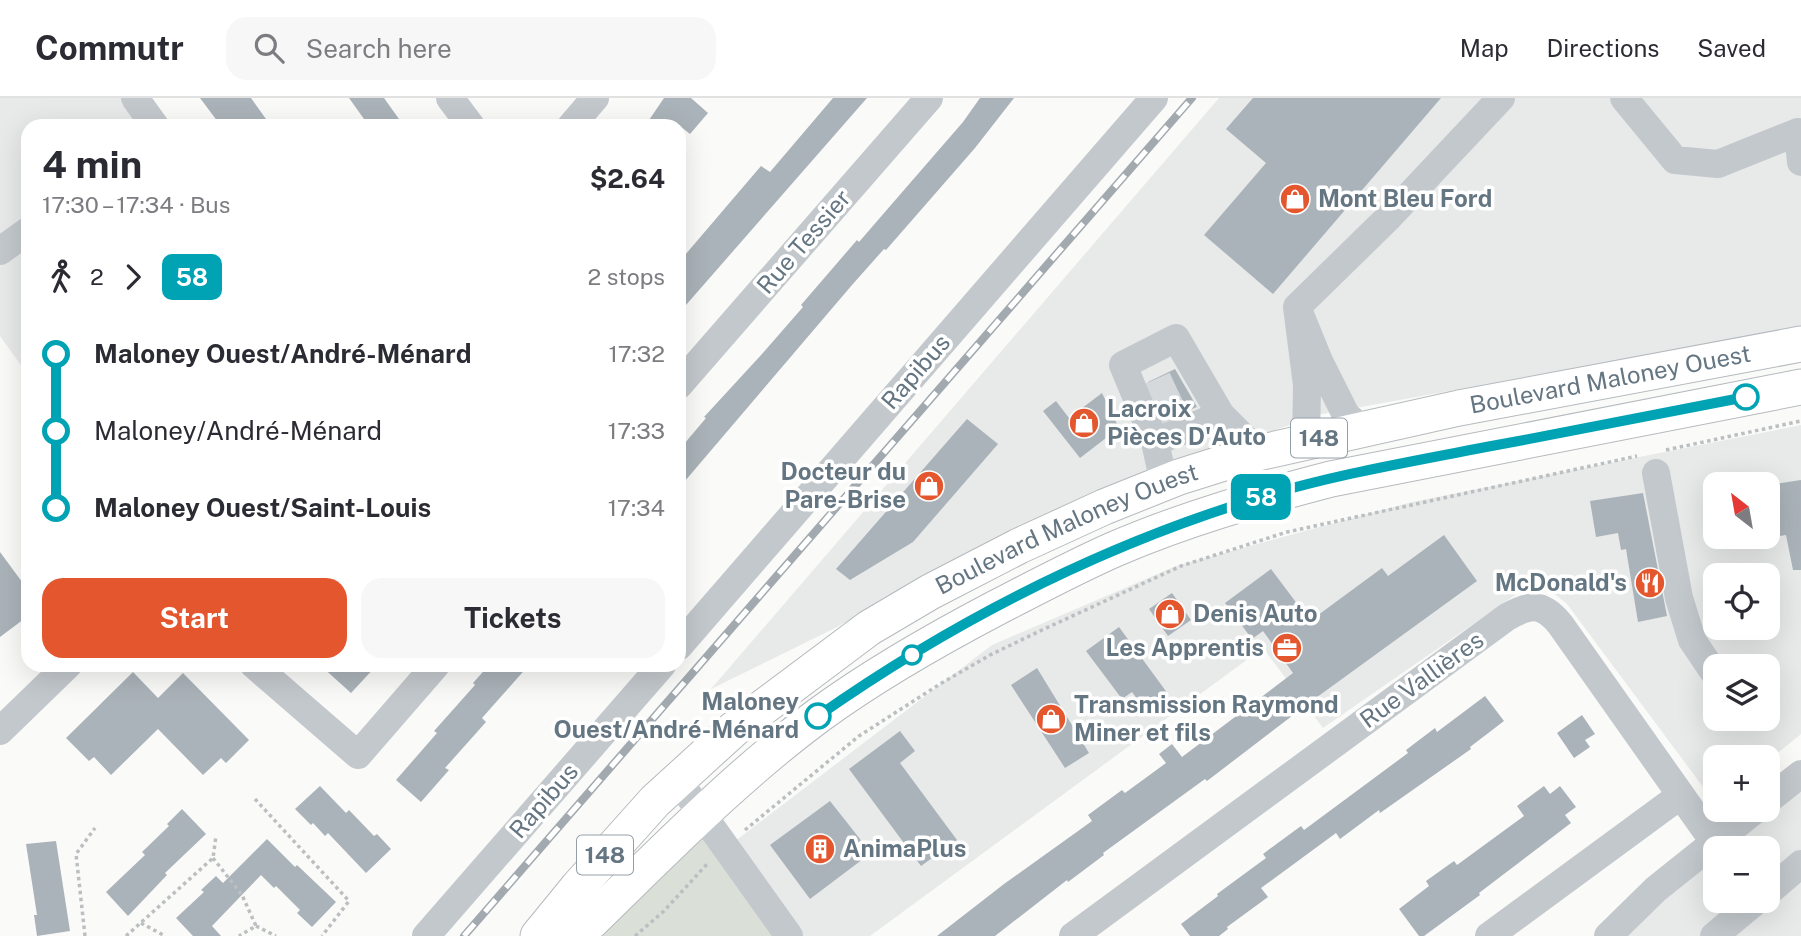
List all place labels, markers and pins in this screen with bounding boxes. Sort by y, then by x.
shop icon: Mont Bleu Ford [1278,182,1312,216]
place label: Mont Bleu Ford [1318,184,1492,212]
unlabelled marker [1733,384,1759,410]
place label: Lacroix Pièces D'Auto [1107,394,1266,450]
shop icon: Lacroix Pièces D'Auto [1067,406,1101,440]
place label: Docteur du Pare-Brise [780,457,906,513]
shop icon: Docteur du Pare-Brise [912,469,946,503]
restaurant icon: McDonald's [1633,566,1667,600]
place label: McDonald's [1495,568,1627,596]
shop icon: Denis Auto [1153,597,1187,631]
place label: Denis Auto [1193,599,1318,627]
office icon: Les Apprentis [1270,631,1304,665]
place label: Les Apprentis [1106,633,1264,661]
unlabelled marker [902,645,922,665]
place label: Maloney Ouest/André-Ménard [554,687,799,743]
place label: Transmission Raymond Miner et fils [1074,690,1339,746]
shop icon: Transmission Raymond Miner et fils [1034,702,1068,736]
marker: Maloney Ouest/André-Ménard [805,703,831,729]
building icon: AnimaPlus [803,832,837,866]
place label: AnimaPlus [843,834,966,862]

